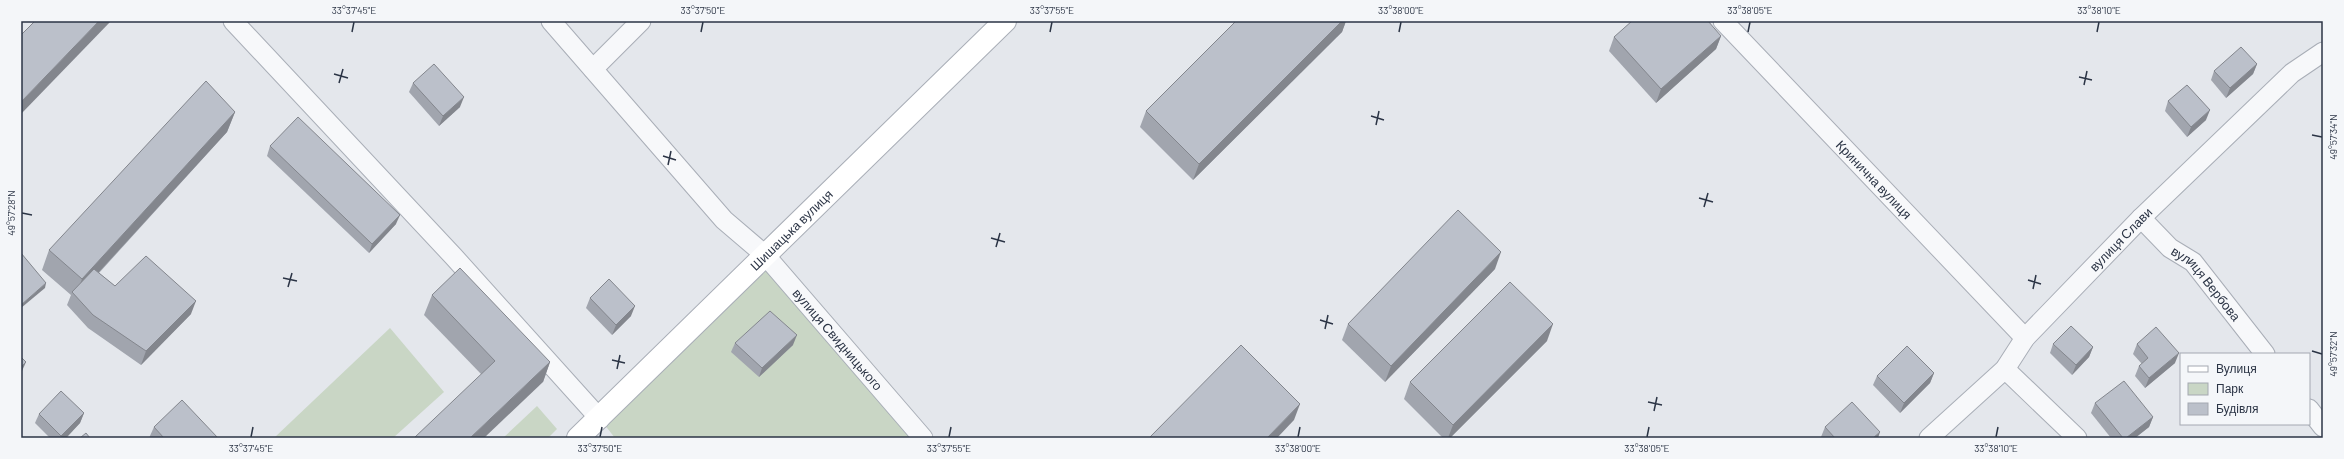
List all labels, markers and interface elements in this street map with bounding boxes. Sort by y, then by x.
text: 33°37'45"E [332,4,376,16]
text: 33°37'50"E [681,4,725,16]
text: 33°37'55"E [1030,4,1074,16]
text: 33°38'00"E [1378,4,1424,16]
text: 33°38'05"E [1727,4,1773,16]
text: 33°38'10"E [2077,4,2121,16]
text: 49°57'34"N [2327,114,2339,160]
street label: Кринична вулиця [1833,137,1915,222]
street label: Шишацька вулиця [747,186,836,274]
text: 49°57'28"N [5,190,17,236]
street label: вулиця Слави [2086,204,2155,275]
street label: вулиця Вербова [2168,243,2245,325]
street label: вулиця Свидницького [789,285,886,394]
text: 49°57'32"N [2327,331,2339,377]
legend [2180,353,2310,425]
text: Вулиця [2216,361,2257,376]
text: Парк [2216,381,2244,396]
text: Будівля [2216,401,2258,416]
text: 33°37'45"E [229,442,273,454]
text: 33°37'50"E [578,442,622,454]
text: 33°37'55"E [927,442,971,454]
text: 33°38'00"E [1275,442,1321,454]
text: 33°38'05"E [1624,442,1670,454]
text: 33°38'10"E [1974,442,2018,454]

